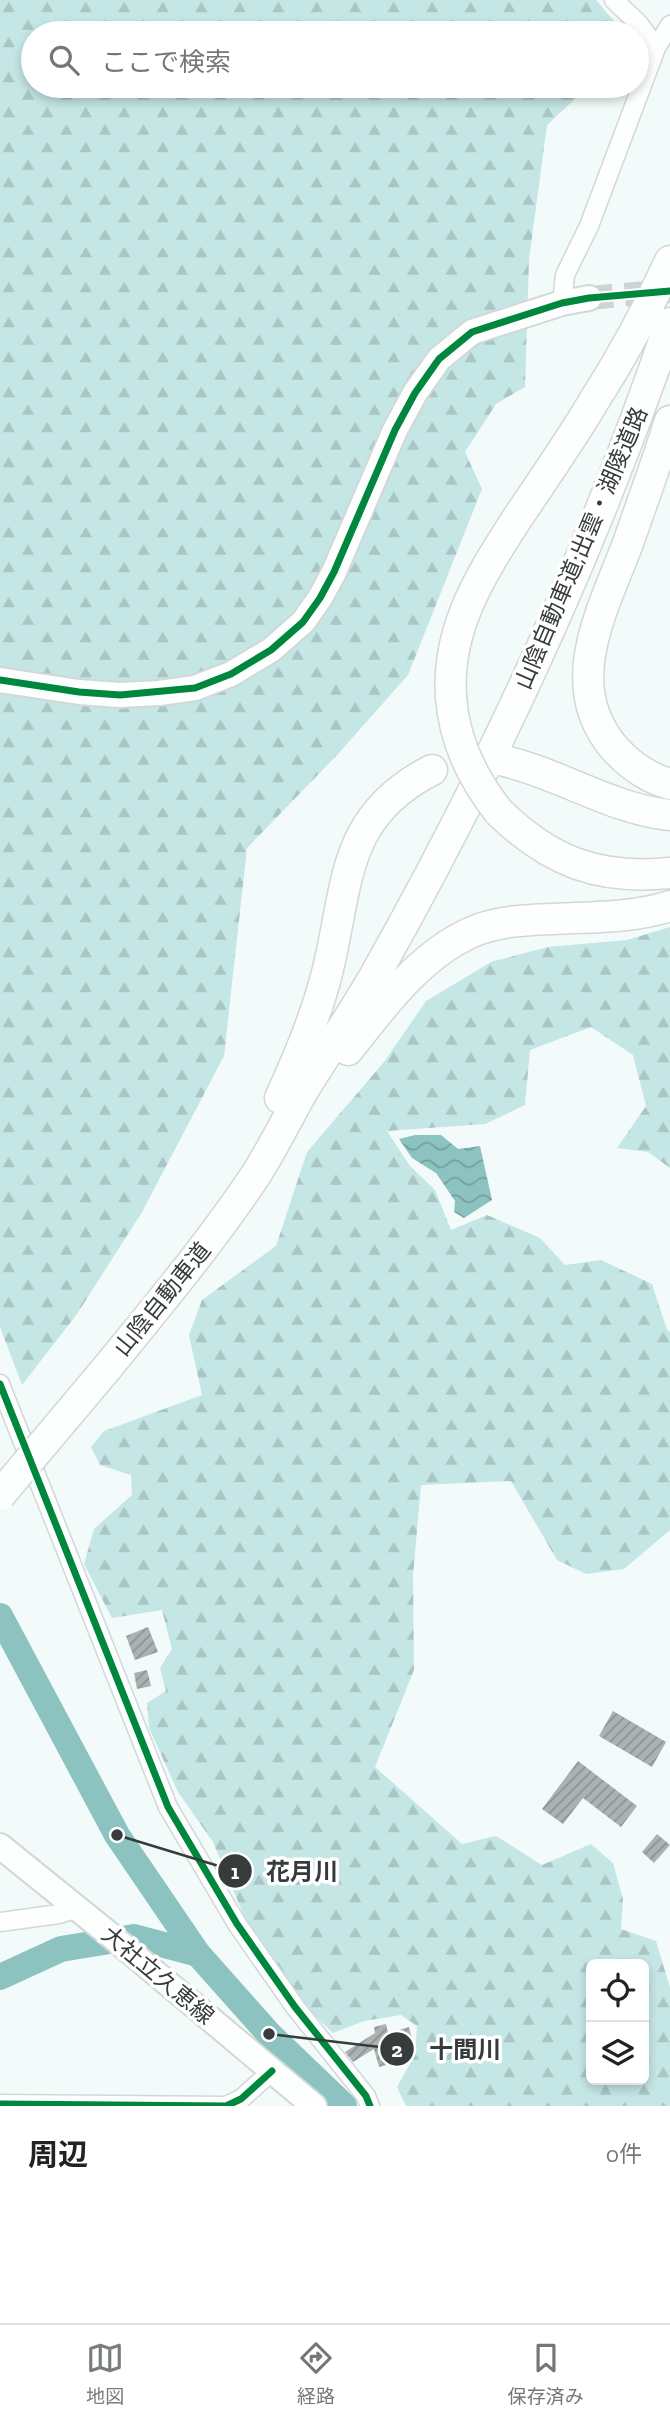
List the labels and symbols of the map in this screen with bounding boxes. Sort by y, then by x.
street label: 山陰自動車道;出雲・湖陵道路 [509,402,653,694]
street label: 山陰自動車道 [108,1237,216,1361]
callout: 花月川 [217,1849,352,1894]
text: 花月川 [266,1857,338,1886]
text: 1 [231,1859,240,1884]
street label: 大社立久恵線 [96,1920,220,2030]
callout: 十間川 [380,2027,515,2072]
text: 十間川 [429,2035,501,2064]
text: 2 [391,2037,403,2062]

